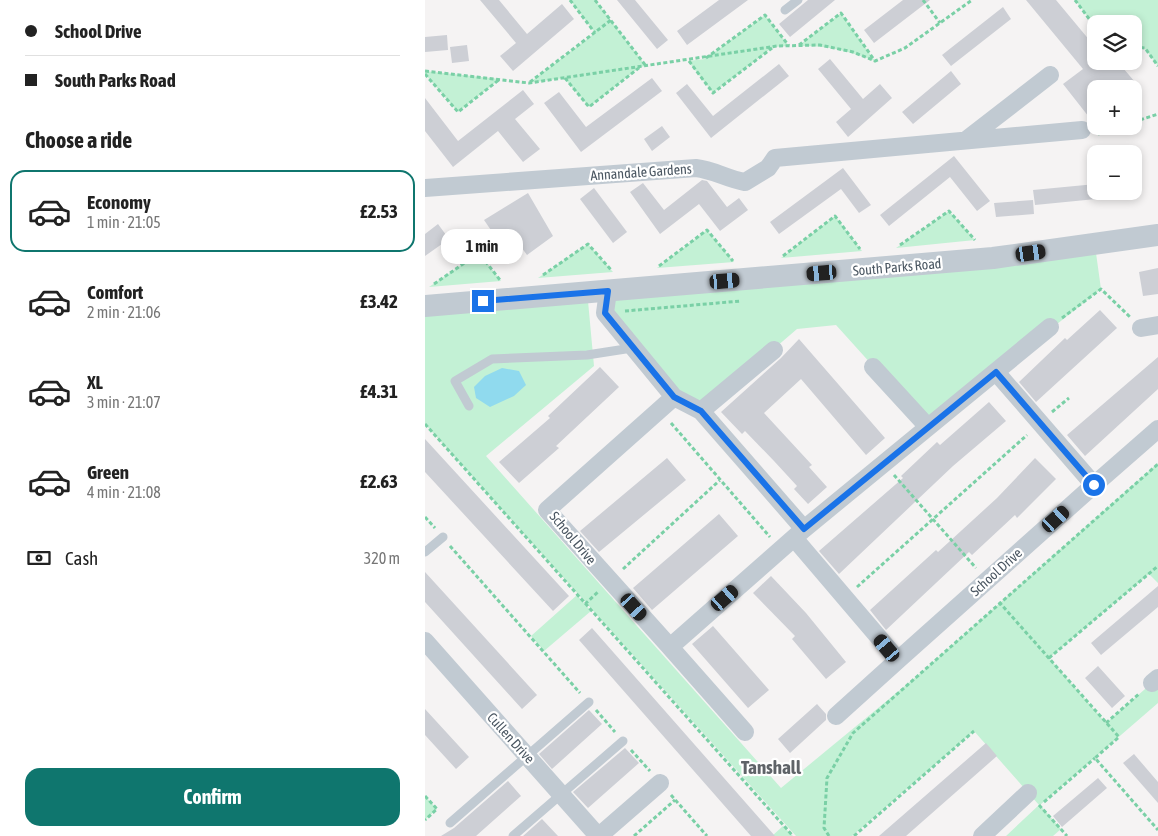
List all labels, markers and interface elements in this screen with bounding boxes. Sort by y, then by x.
map controls [1087,15,1142,200]
button: layers [1087,15,1142,70]
text: School Drive [55,20,142,42]
text: South Parks Road [55,69,176,91]
button: + [1087,80,1142,135]
text: Choose a ride [25,127,132,153]
button: − [1087,145,1142,200]
street label: Annandale Gardens [590,160,692,184]
icon: car [27,189,72,234]
text: Economy [87,191,151,213]
text: £2.53 [360,200,398,222]
text: 1 min · 21:05 [87,213,161,231]
callout: 1 min [442,228,524,264]
text: 1 min [466,237,498,255]
car [1015,243,1046,263]
street label: South Parks Road [852,255,942,279]
car [806,264,837,282]
car [709,272,740,290]
icon: car [27,279,72,324]
text: Comfort [87,281,143,303]
text: £3.42 [360,290,398,312]
route end [472,290,494,312]
text: 2 min · 21:06 [87,303,161,321]
icon: car [27,369,72,414]
text: XL [87,371,103,393]
text: £4.31 [360,380,398,402]
text: 3 min · 21:07 [87,393,161,411]
icon: car [27,459,72,504]
text: Green [87,461,129,483]
text: £2.63 [360,470,398,492]
route start [1083,474,1105,496]
text: 4 min · 21:08 [87,483,161,501]
car [1039,503,1072,535]
street label: School Drive [546,508,600,568]
icon: cash [25,544,53,572]
street label: School Drive [967,545,1025,599]
text: Cash [65,547,98,569]
text: 320 m [364,549,400,567]
car [708,582,741,614]
car [618,591,649,623]
car [871,632,902,664]
street label: Cullen Drive [484,709,538,767]
district label: Tanshall [741,756,802,778]
button: Confirm [25,768,400,826]

